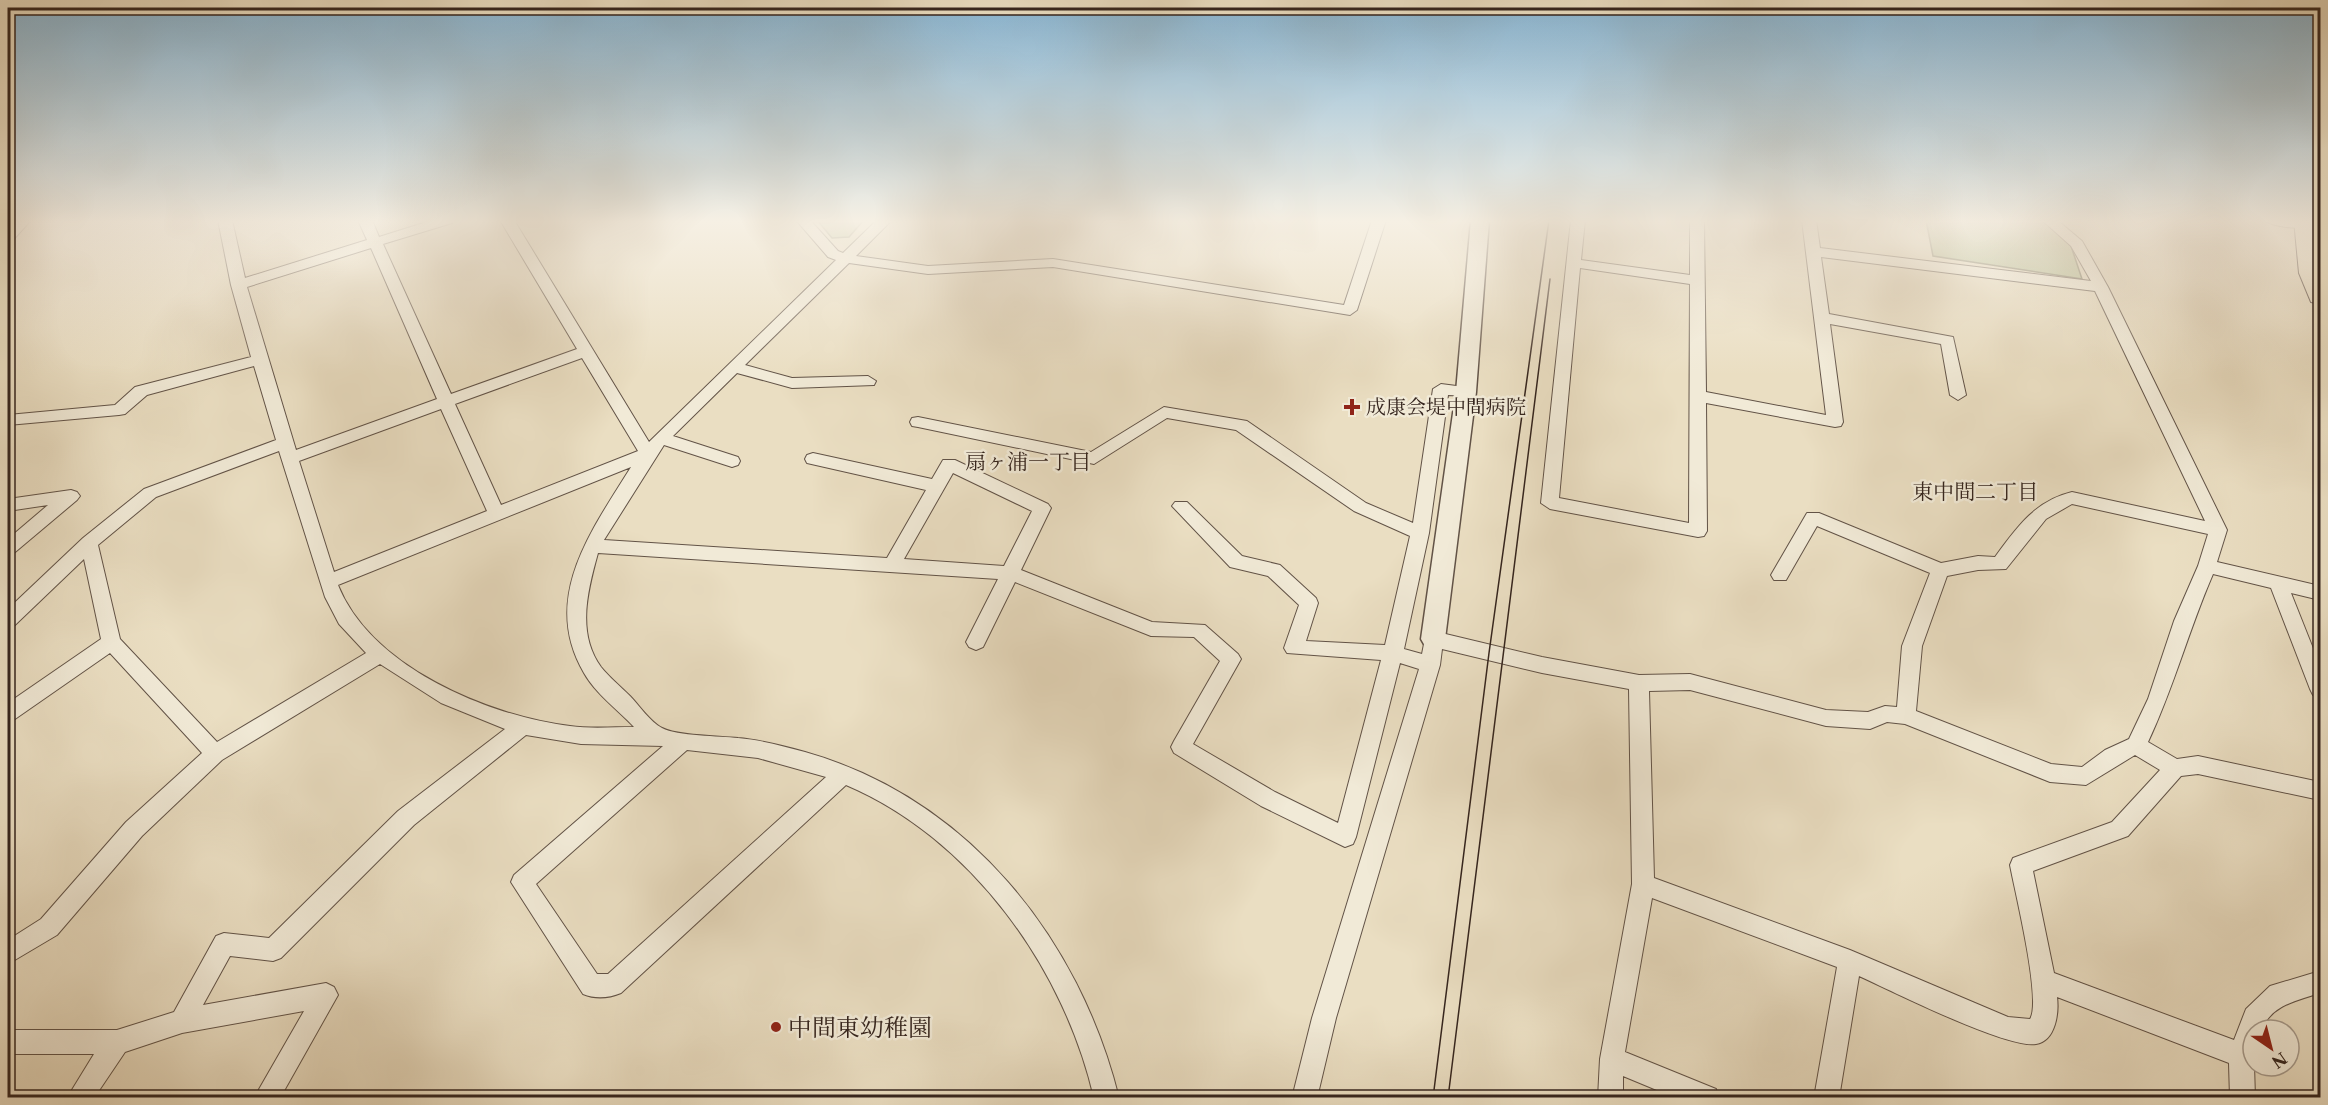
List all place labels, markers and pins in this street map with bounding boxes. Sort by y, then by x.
place label: 成康会堤中間病院 [1366,395,1526,419]
marker: 成康会堤中間病院 [1343,398,1361,416]
place label: 中間東幼稚園 [788,1013,932,1042]
marker: 中間東幼稚園 [769,1020,783,1034]

